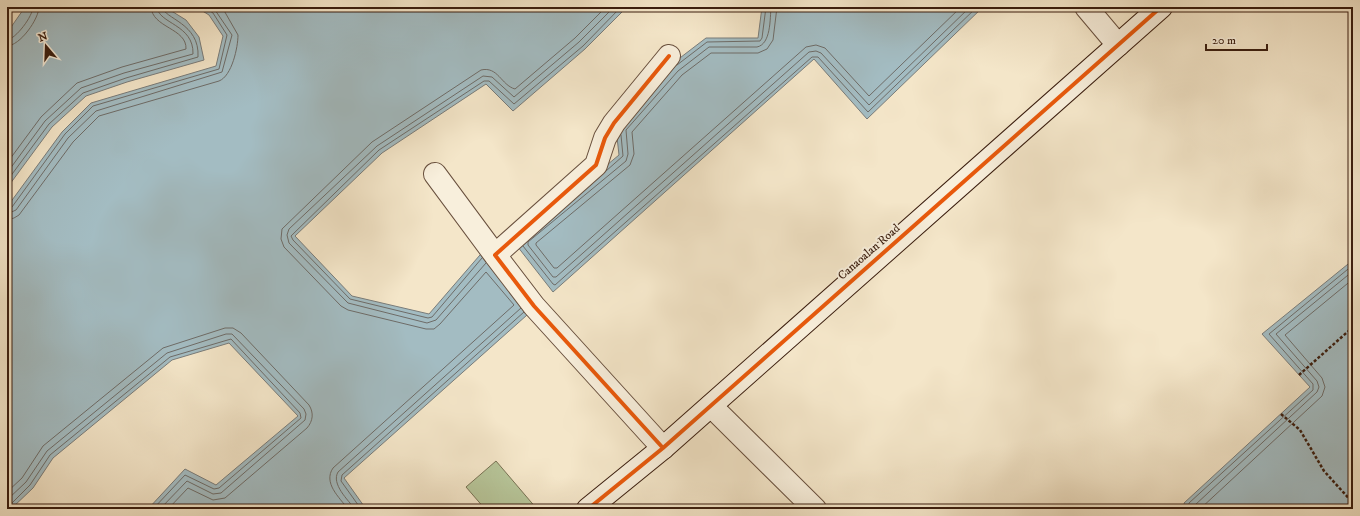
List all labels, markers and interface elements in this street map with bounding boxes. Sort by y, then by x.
north arrow [26,26,66,66]
scale bar [1206,26,1267,52]
text: N [37,29,50,46]
text: 20 m [1212,33,1236,48]
street label: Canaoalan Road [835,221,903,283]

